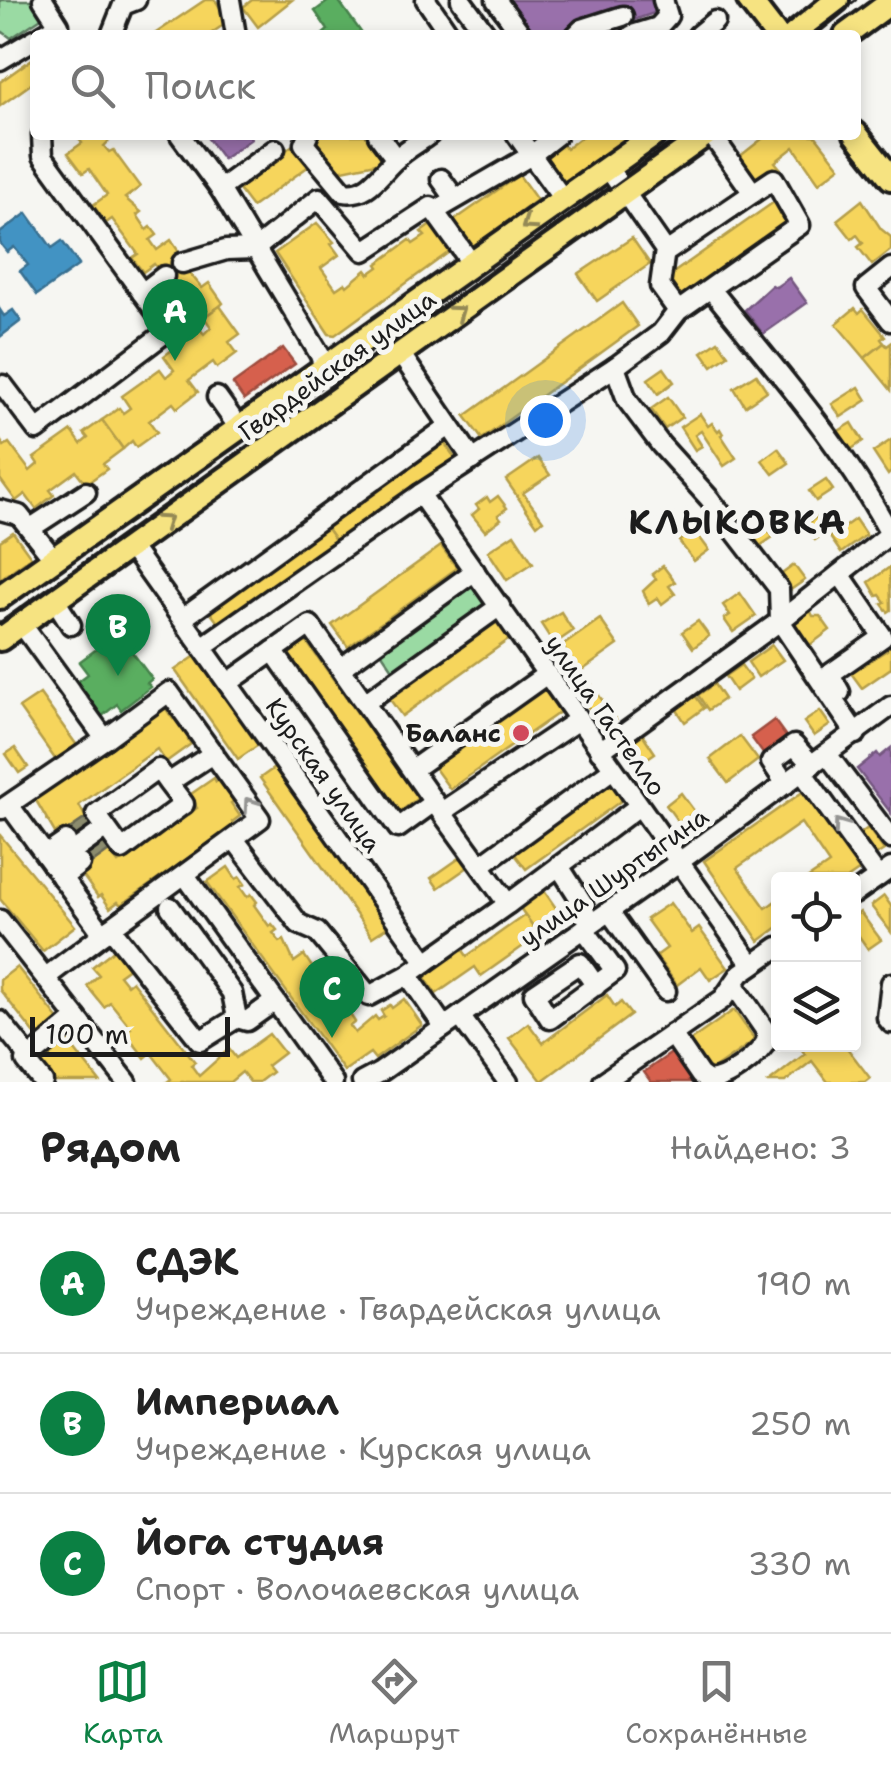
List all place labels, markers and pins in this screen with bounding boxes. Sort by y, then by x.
pin: A [142,278,208,361]
pin: B [86,594,150,676]
place label: Баланс [406,716,501,750]
marker: Баланс [510,722,532,744]
pin: C [300,956,364,1038]

